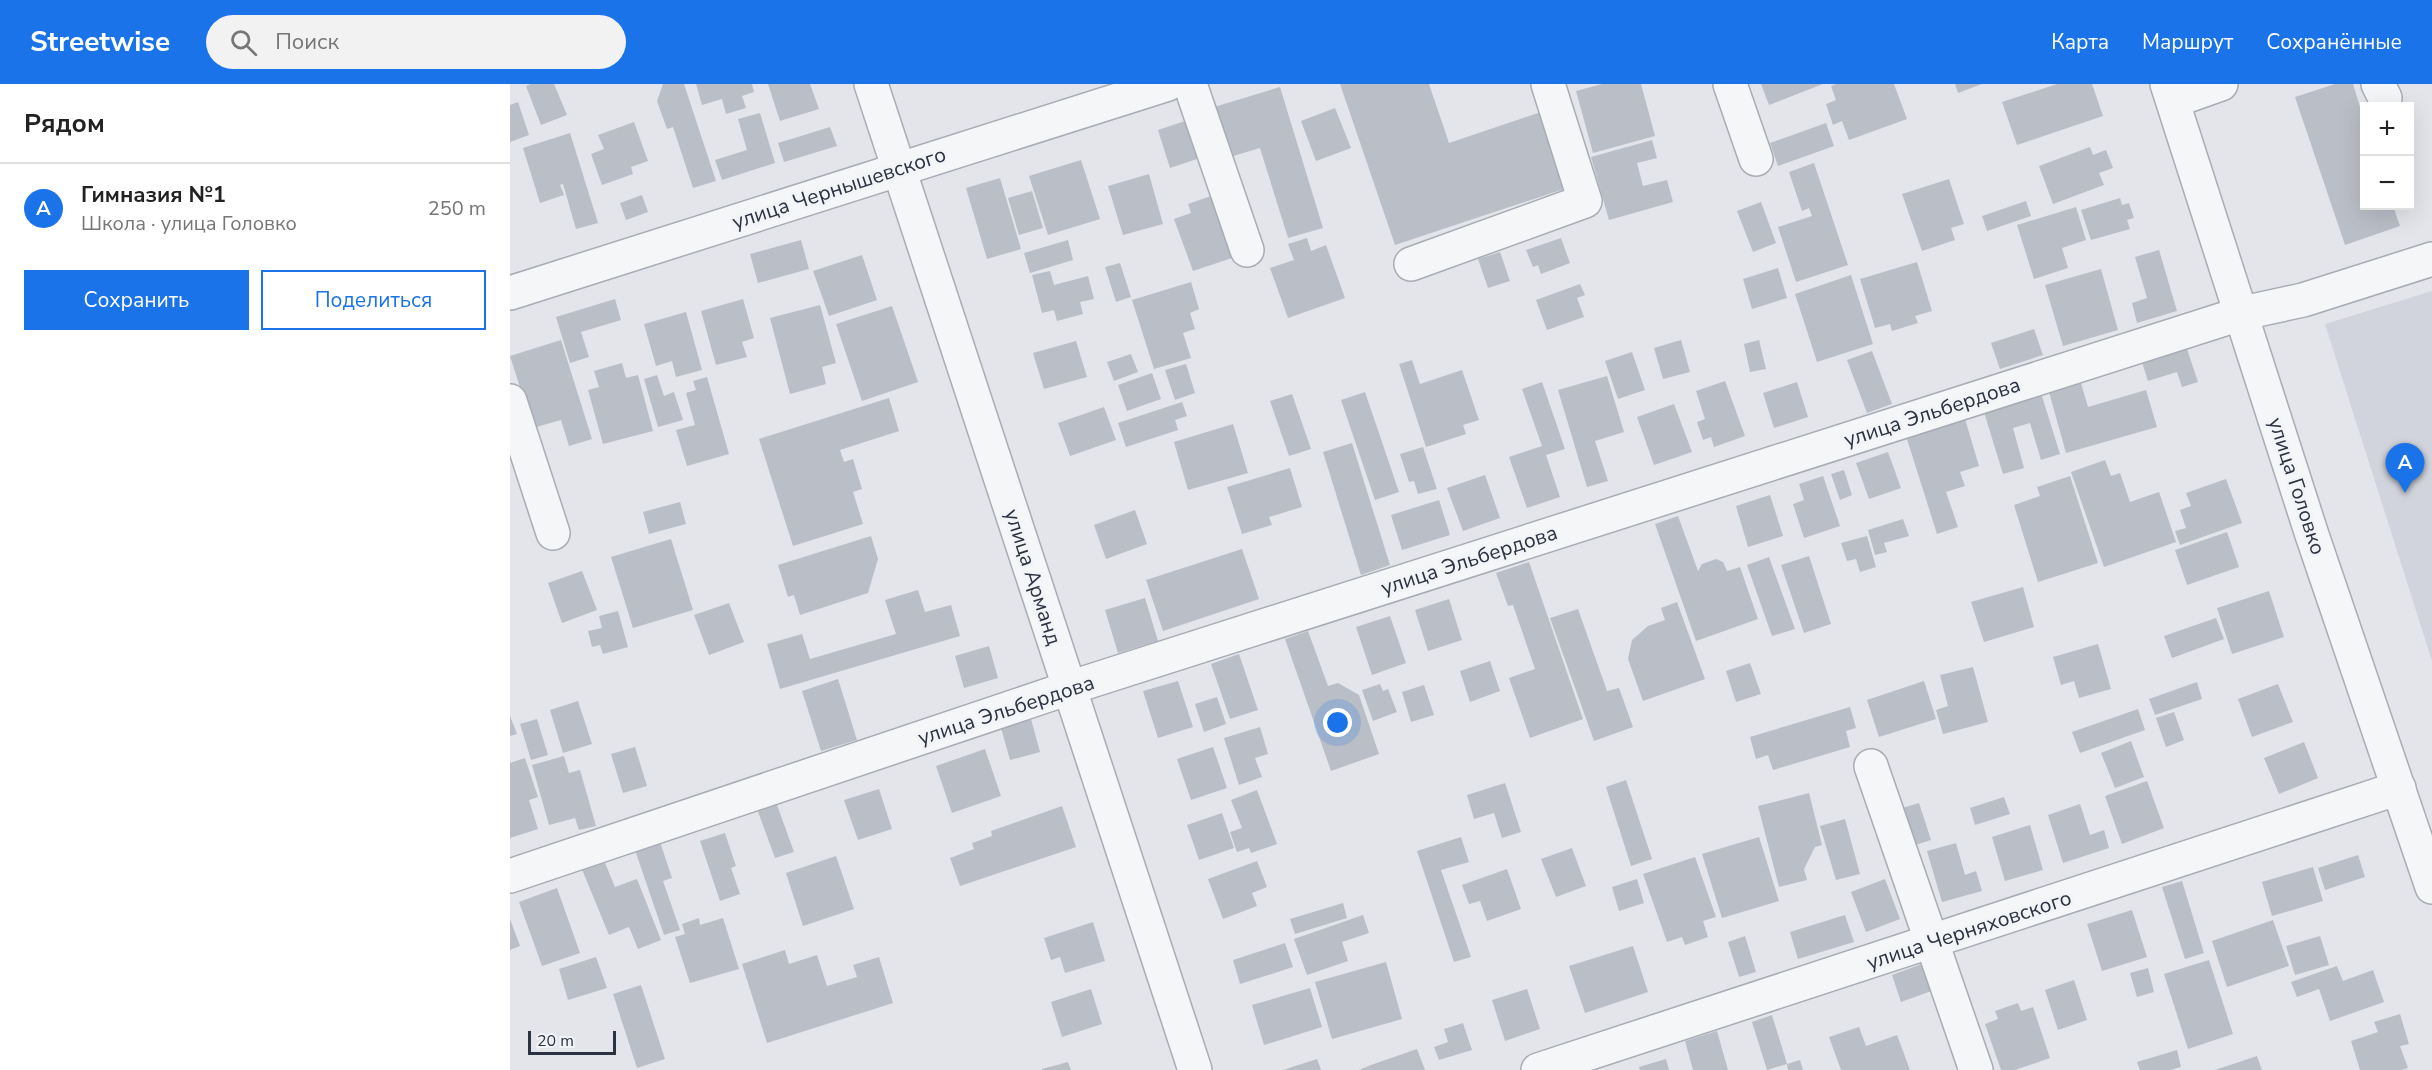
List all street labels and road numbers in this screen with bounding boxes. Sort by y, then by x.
street label: улица Чернышевского [729,140,949,236]
street label: улица Эльбердова [1840,370,2024,454]
street label: улица Головко [2262,414,2332,558]
street label: улица Арманд [998,505,1068,649]
street label: улица Эльбердова [1377,518,1561,602]
street label: улица Эльбердова [914,668,1098,752]
street label: улица Черняховского [1863,884,2075,976]

